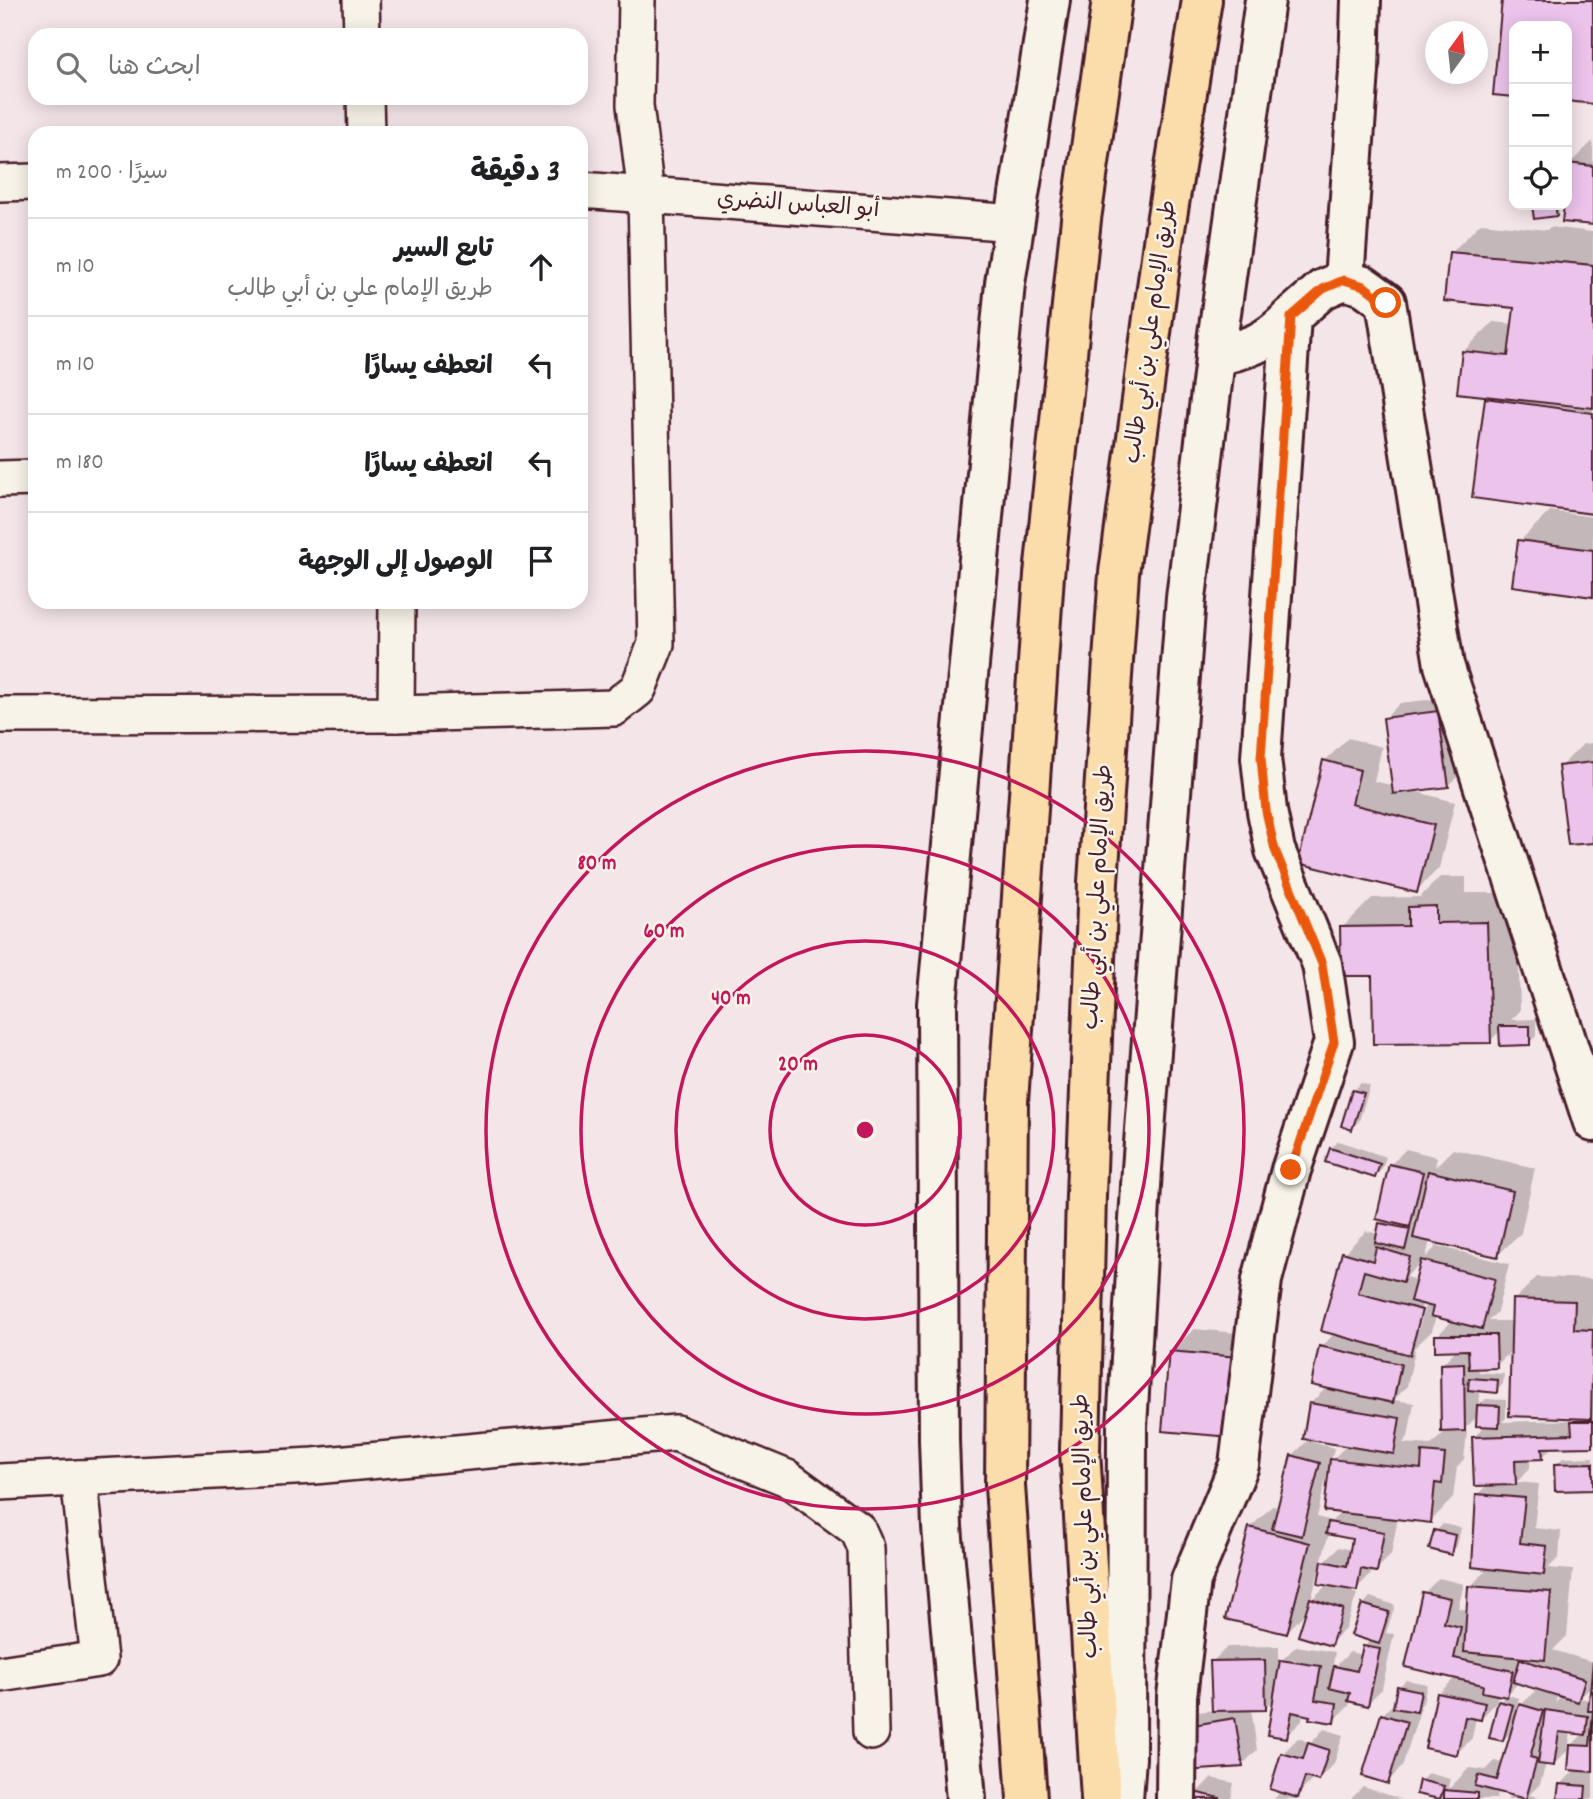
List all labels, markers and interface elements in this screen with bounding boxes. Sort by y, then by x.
north arrow [1425,21,1488,84]
map controls [1509,21,1572,210]
button: + [1509,21,1572,84]
search box [28,28,588,105]
icon: search [52,48,90,86]
text: ابحث هنا [108,50,201,87]
button: − [1509,84,1572,147]
button: locate [1509,147,1572,210]
text: 3 دقيقة [471,153,560,196]
text: سيرًا · 200 m [56,157,168,190]
street label: أبو العباس النضري [716,183,881,228]
street label: طريق الإمام علي بن أبي طالب [1116,198,1188,466]
text: تابع السير [394,232,493,269]
icon: ahead [522,248,560,286]
text: 10 m [56,251,95,284]
text: طريق الإمام علي بن أبي طالب [227,274,493,307]
route start [1370,287,1401,318]
icon: left [522,346,560,384]
text: 10 m [56,349,95,382]
text: انعطف يسارًا [364,349,493,386]
icon: left [522,444,560,482]
text: 180 m [56,447,104,480]
text: انعطف يسارًا [364,447,493,484]
icon: arrive [522,542,560,580]
text: الوصول إلى الوجهة [298,545,493,582]
street label: طريق الإمام علي بن أبي طالب [1075,763,1123,1031]
text: 80 m [577,850,617,880]
text: 60 m [644,918,684,948]
text: 40 m [711,985,751,1015]
text: 20 m [778,1051,818,1081]
centre of rings [853,1118,877,1142]
route end [1275,1154,1306,1185]
street label: طريق الإمام علي بن أبي طالب [1065,1393,1109,1659]

